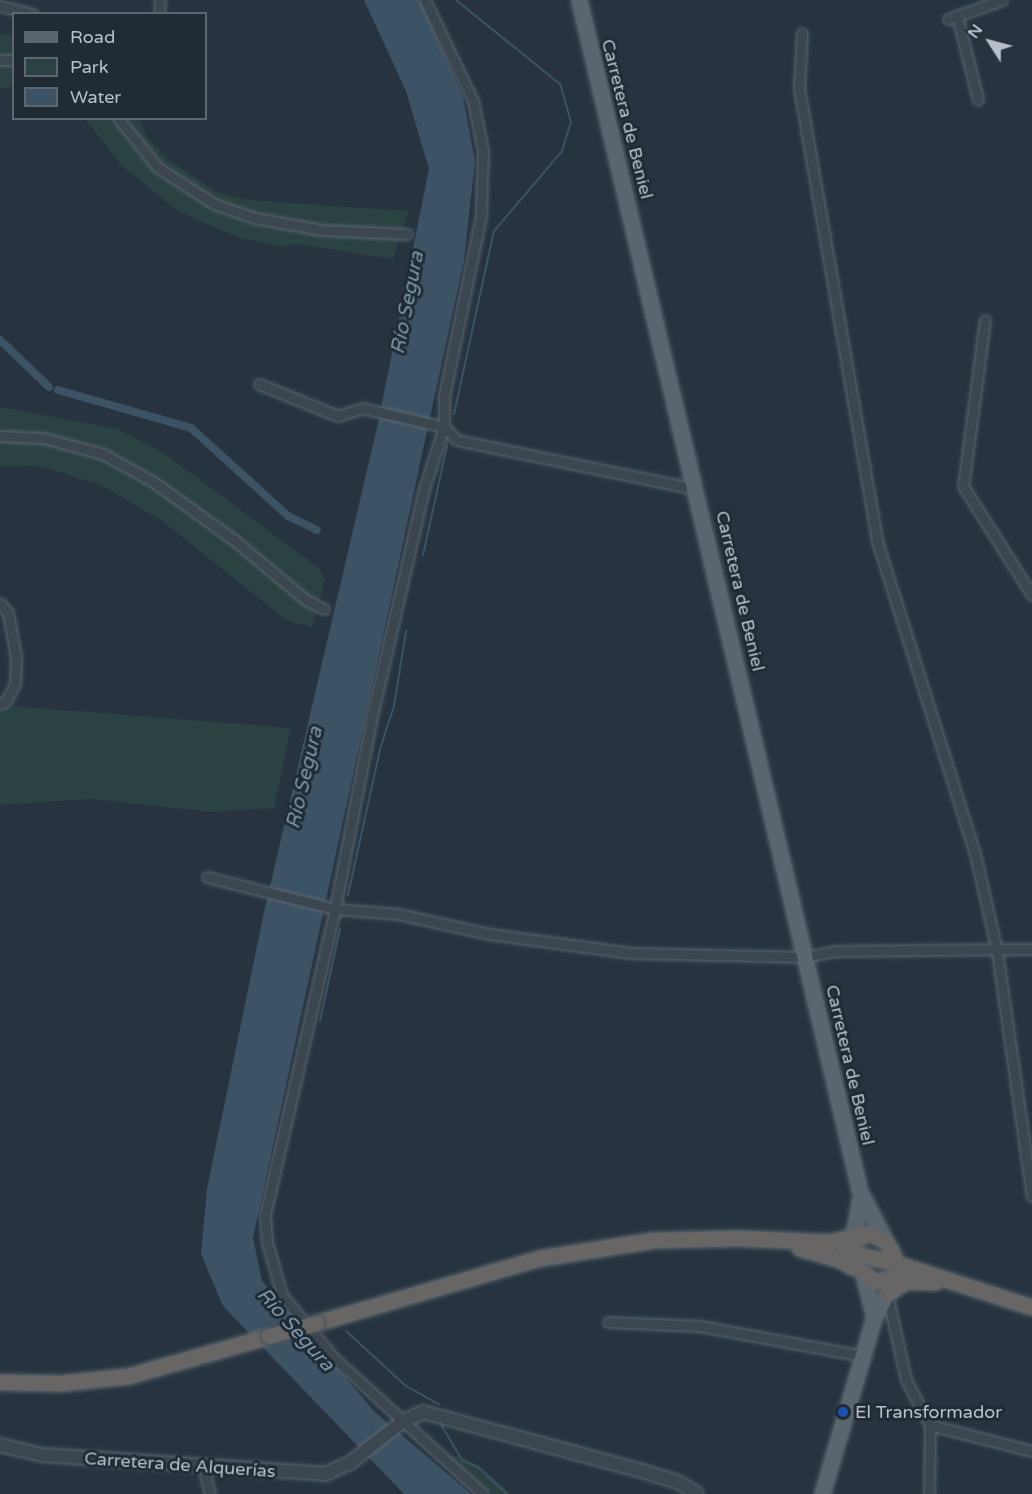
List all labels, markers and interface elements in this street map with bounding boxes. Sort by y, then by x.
legend [12,12,207,120]
north arrow [960,12,1020,72]
text: N [964,20,987,43]
text: Road [70,26,115,48]
street label: Carretera de Beniel [597,37,657,201]
text: Park [70,56,108,78]
text: Water [70,86,121,108]
water label: Río Segura [386,250,430,356]
street label: Carretera de Beniel [711,509,769,673]
water label: Río Segura [282,725,328,831]
street label: Carretera de Beniel [821,983,879,1147]
water label: Río Segura [251,1283,339,1377]
place label: El Transformador [855,1401,1002,1423]
marker: El Transformador [836,1405,850,1419]
street label: Carretera de Alquerías [84,1448,276,1482]

